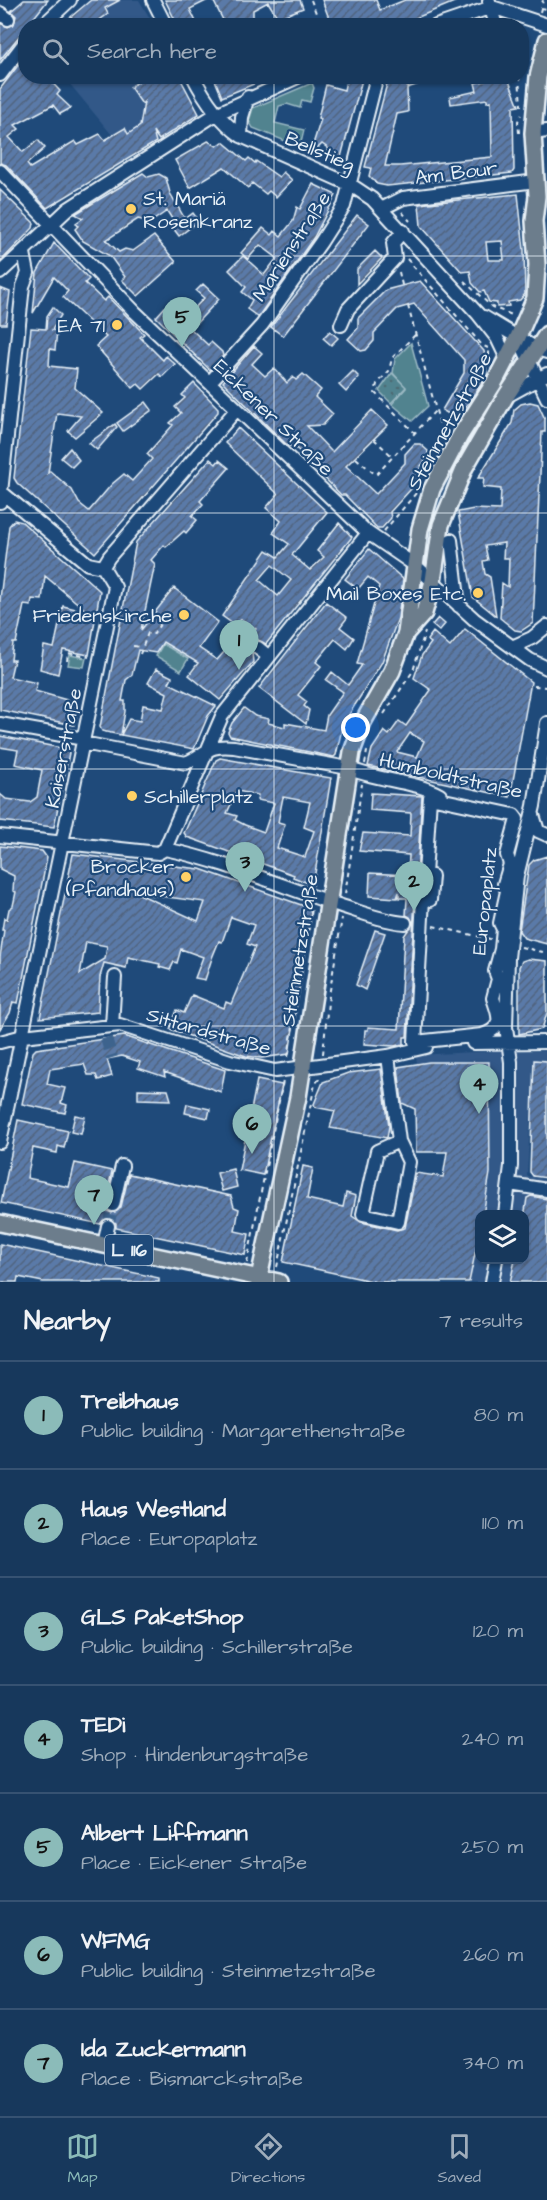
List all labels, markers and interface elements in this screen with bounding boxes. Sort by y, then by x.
search box [18,18,529,84]
icon: search [39,35,72,68]
text: Search here [87,36,217,67]
street label: Bellstieg [280,125,359,180]
street label: Am Bour [413,154,499,192]
place label: St. Mariä Rosenkranz [143,185,253,236]
street label: Marienstraße [246,186,338,307]
marker: St. Mariä Rosenkranz [124,202,138,216]
pin: 5 [162,298,201,347]
place label: EA 71 [57,312,105,340]
marker: EA 71 [110,318,124,332]
street label: Steinmetzstraße [400,347,499,495]
street label: Eickener Straße [207,353,340,483]
place label: Mail Boxes Etc. [326,580,466,608]
marker: Mail Boxes Etc. [471,586,485,600]
place label: Friedenskirche [32,602,172,630]
marker: Friedenskirche [177,608,191,622]
pin: 1 [220,620,258,670]
street label: Kaiserstraße [39,686,89,811]
your location [341,713,370,742]
street label: Humboldtstraße [376,746,525,806]
place label: Schillerplatz [144,783,253,811]
marker: Schillerplatz [125,789,139,803]
pin: 3 [226,842,264,892]
street label: Europaplatz [465,846,505,956]
place label: Brocker (Pfandhaus) [66,853,174,904]
pin: 2 [394,862,434,911]
marker: Brocker (Pfandhaus) [179,870,193,884]
street label: Steinmetzstraße [274,872,326,1028]
street label: Sittardstraße [143,1001,274,1063]
pin: 4 [460,1064,498,1114]
pin: 6 [232,1104,272,1154]
pin: 7 [74,1176,113,1225]
map controls [475,1210,529,1264]
button: layers [475,1210,529,1264]
road number: L 116 [105,1235,153,1265]
text: Nearby [24,1303,111,1339]
text: 7 results [439,1307,523,1335]
text: Treibhaus [81,1386,179,1417]
text: 1 [42,1401,45,1429]
text: 80 m [474,1401,523,1429]
text: Public building · Margarethenstraße [81,1417,405,1445]
text: Haus Westland [81,1494,226,1525]
text: 2 [38,1509,49,1537]
text: 110 m [482,1509,523,1537]
text: Place · Europaplatz [81,1525,257,1553]
text: GLS PaketShop [81,1602,244,1633]
text: 3 [38,1617,49,1645]
text: 120 m [473,1617,523,1645]
text: Public building · Schillerstraße [81,1633,353,1661]
text: TEDi [81,1710,125,1741]
text: 4 [37,1725,50,1753]
text: 240 m [462,1725,523,1753]
text: Shop · Hindenburgstraße [81,1741,308,1769]
text: Albert Liffmann [81,1818,248,1849]
text: 5 [36,1833,51,1861]
text: 250 m [461,1833,523,1861]
text: Place · Eickener Straße [81,1849,307,1877]
text: WFMG [81,1926,150,1957]
text: 6 [37,1941,50,1969]
text: 260 m [463,1941,523,1969]
text: Public building · Steinmetzstraße [81,1957,376,1985]
text: Ida Zuckermann [81,2034,246,2065]
text: 7 [37,2049,50,2077]
text: 340 m [463,2049,523,2077]
text: Place · Bismarckstraße [81,2065,303,2093]
tab: Map [66,2130,99,2188]
tab: Directions [231,2130,305,2188]
tab: Saved [437,2130,481,2188]

